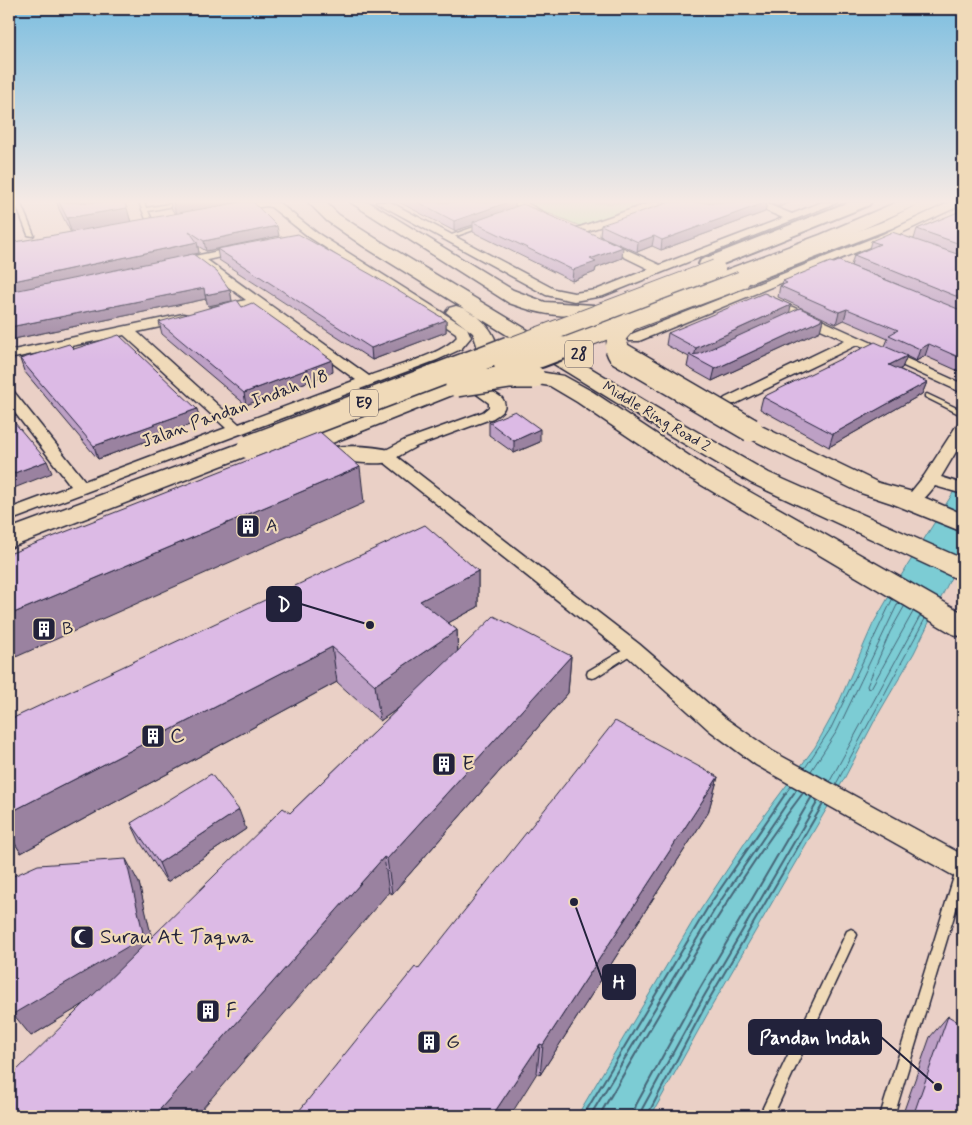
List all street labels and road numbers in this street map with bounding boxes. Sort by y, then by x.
road number: 28 [565,340,593,368]
street label: Jalan Pandan Indah 1/8 [138,364,332,454]
street label: Middle Ring Road 2 [598,377,714,457]
road number: E9 [350,389,378,416]

